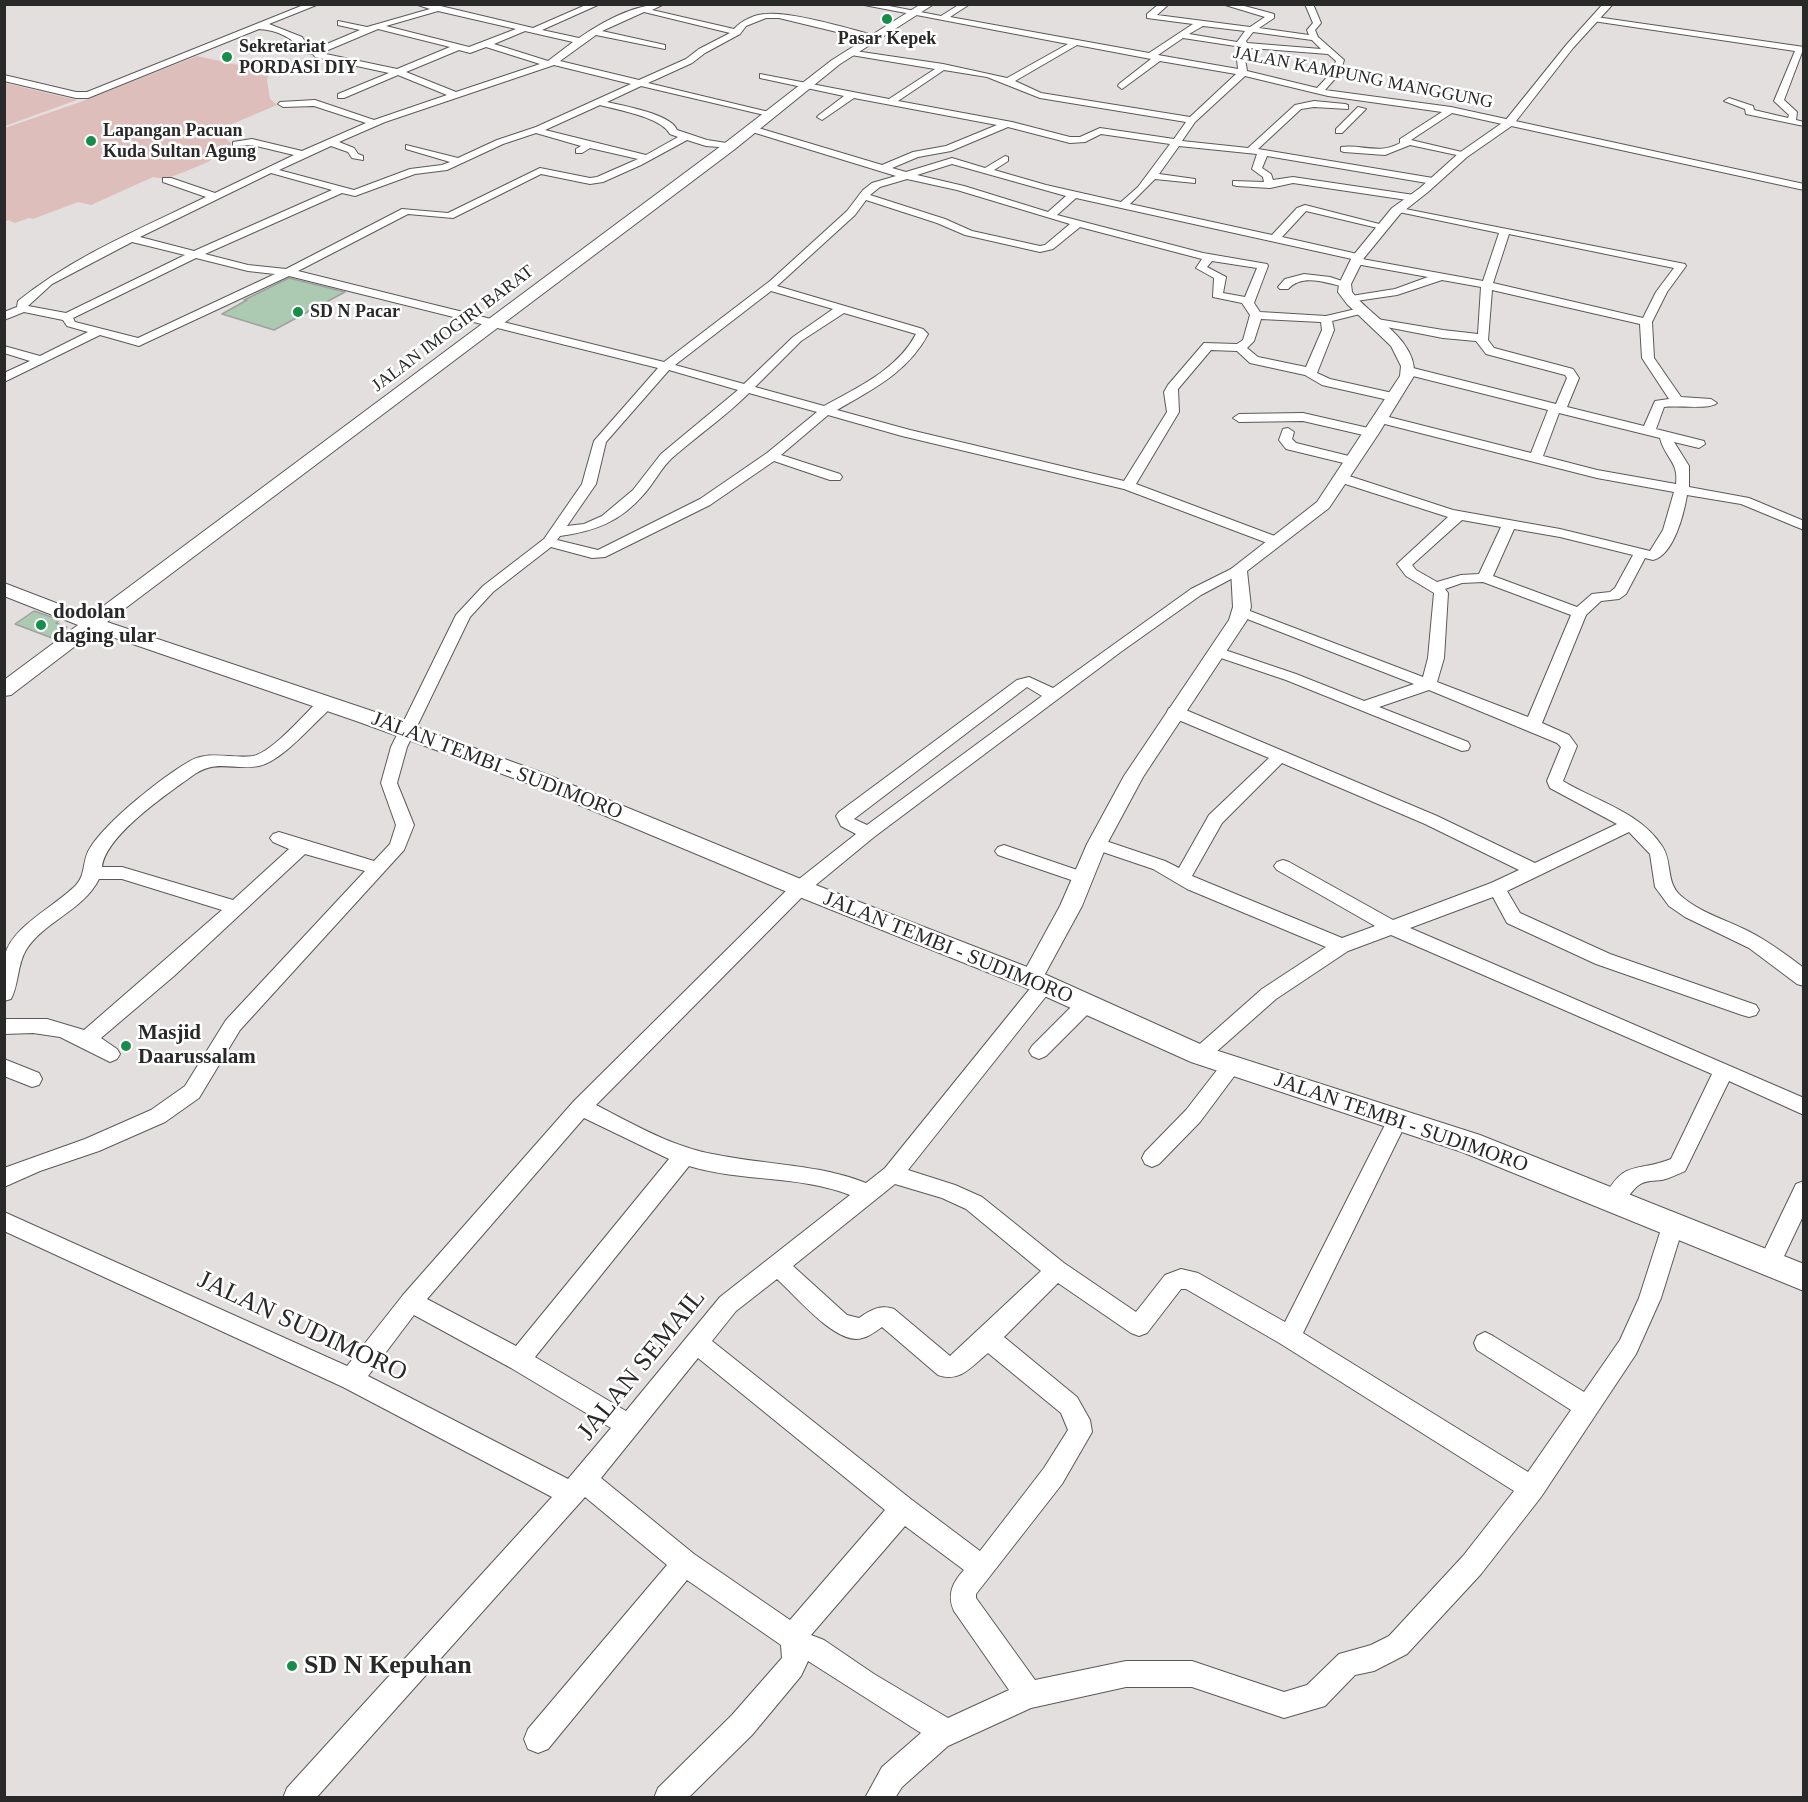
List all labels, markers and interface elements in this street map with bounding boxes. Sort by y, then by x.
marker: Pasar Kepek [880,12,894,26]
place label: Pasar Kepek [838,28,936,50]
place label: Sekretariat PORDASI DIY [239,36,358,78]
street label: JALAN KAMPUNG MANGGUNG [1231,42,1495,114]
marker: Sekretariat PORDASI DIY [220,50,234,64]
place label: Lapangan Pacuan Kuda Sultan Agung [103,120,256,162]
marker: Lapangan Pacuan Kuda Sultan Agung [84,134,98,148]
street label: JALAN IMOGIRI BARAT [368,261,538,397]
place label: SD N Pacar [310,301,400,323]
marker: SD N Pacar [291,305,305,319]
place label: dodolan daging ular [53,600,156,650]
marker: dodolan daging ular [34,618,48,632]
street label: JALAN TEMBI - SUDIMORO [368,706,626,826]
street label: JALAN TEMBI - SUDIMORO [820,886,1076,1010]
place label: Masjid Daarussalam [138,1021,256,1071]
marker: Masjid Daarussalam [119,1039,133,1053]
street label: JALAN TEMBI - SUDIMORO [1271,1068,1531,1178]
street label: JALAN SUDIMORO [192,1265,412,1389]
street label: JALAN SEMAIL [571,1283,713,1447]
place label: SD N Kepuhan [304,1650,472,1682]
marker: SD N Kepuhan [285,1659,299,1673]

